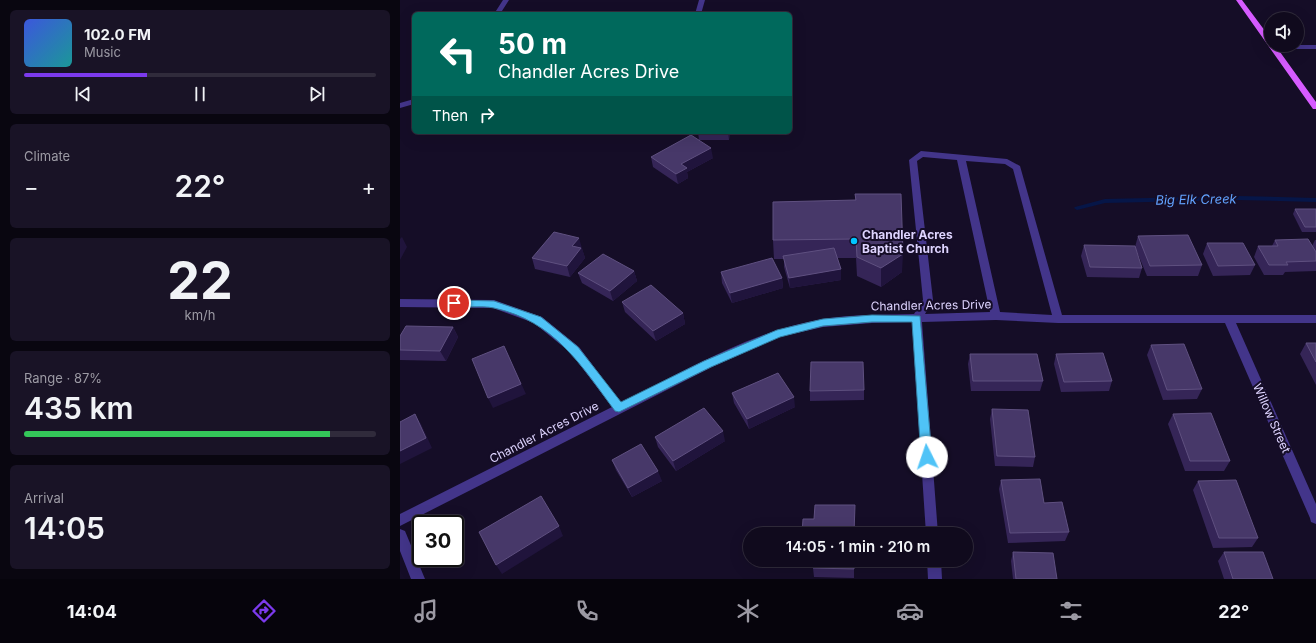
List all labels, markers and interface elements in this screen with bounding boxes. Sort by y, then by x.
map controls [1264,12,1304,52]
button: sound [1264,12,1304,52]
text: 102.0 FM [84,25,151,44]
text: 50 m [498,27,567,61]
icon: left [432,28,484,80]
text: Music [84,44,121,60]
text: Chandler Acres Drive [498,61,679,82]
icon: previous [72,83,94,105]
icon: pause [189,83,211,105]
icon: next [306,83,328,105]
icon: right [476,104,498,126]
text: Then [432,106,468,125]
text: Climate [24,148,70,164]
text: 22° [174,168,226,204]
text: − [24,174,39,200]
text: + [361,174,376,200]
water label: Big Elk Creek [1155,190,1238,208]
place label: Chandler Acres Baptist Church [862,227,953,256]
marker: Chandler Acres Baptist Church [849,236,859,246]
text: 22 [167,249,233,312]
pin [437,286,471,320]
icon: arrive [443,292,465,314]
street label: Chandler Acres Drive [870,296,992,314]
text: km/h [185,307,215,323]
text: Range · 87% [24,370,102,386]
street label: Willow Street [1250,381,1294,455]
text: 435 km [24,390,134,426]
street label: Chandler Acres Drive [487,398,601,466]
position arrow [906,436,948,478]
text: Arrival [24,490,64,506]
text: 14:05 [24,510,105,546]
speed limit sign: 30 [412,515,464,567]
text: 14:05 · 1 min · 210 m [786,537,930,556]
icon: directions [250,597,278,625]
icon: music [412,597,440,625]
icon: phone [573,597,601,625]
icon: climate [734,597,762,625]
icon: car [896,597,924,625]
icon: filters [1057,597,1085,625]
text: 14:04 [67,601,117,622]
text: 22° [1218,601,1249,622]

